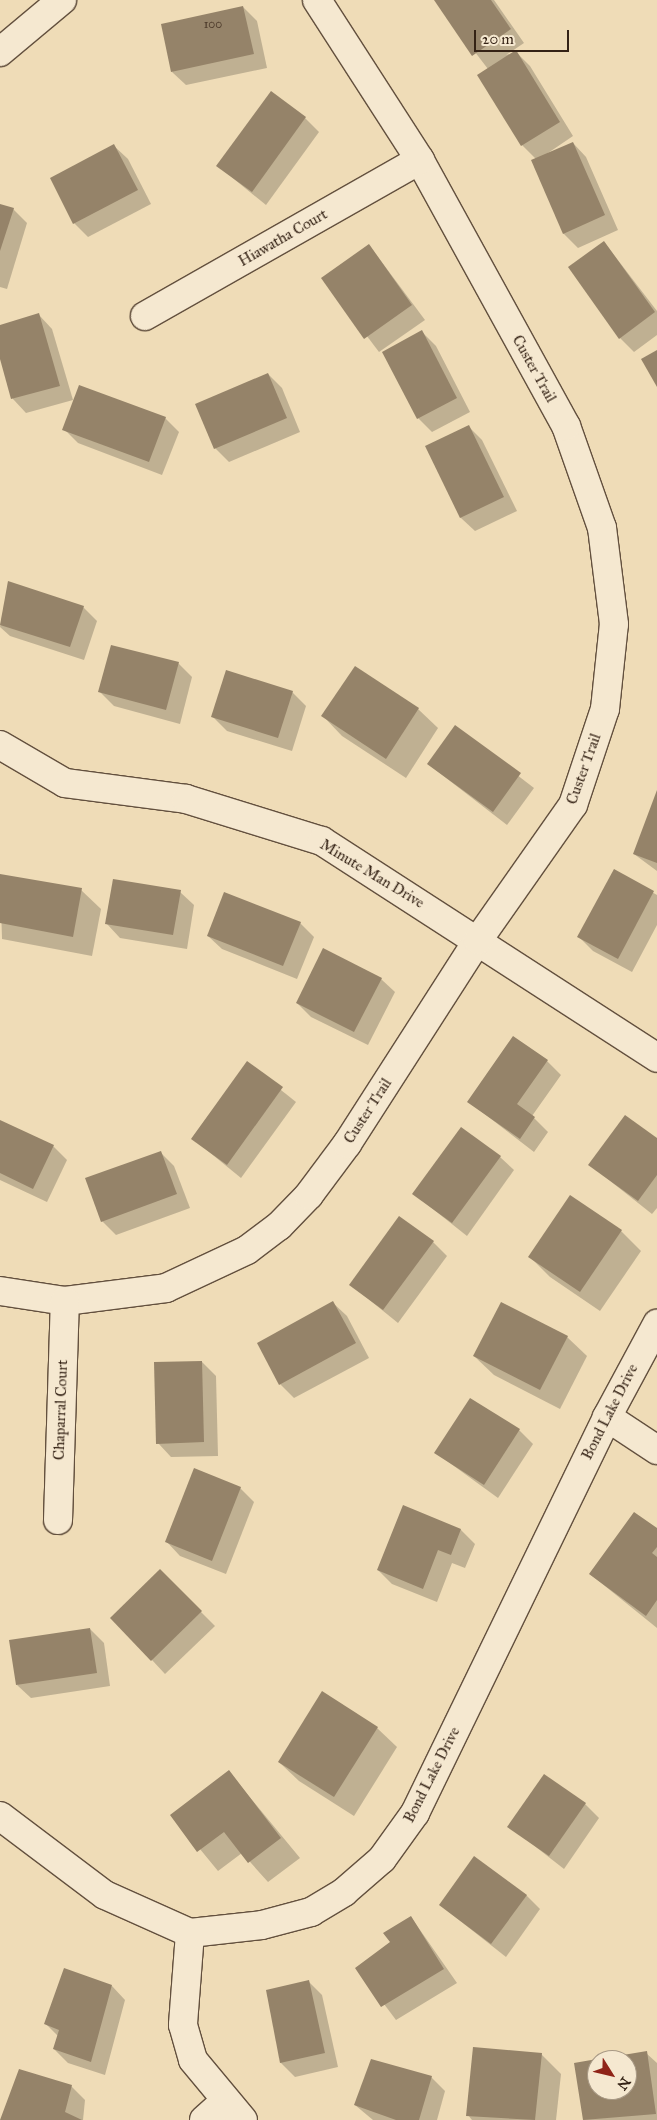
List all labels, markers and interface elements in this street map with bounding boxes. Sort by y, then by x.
house number: 100 [204,18,222,32]
scale bar [477,20,572,52]
text: 20 m [482,30,514,48]
street label: Hiawatha Court [235,205,331,271]
street label: Custer Trail [508,332,560,406]
street label: Custer Trail [563,731,605,807]
street label: Minute Man Drive [317,836,427,912]
street label: Custer Trail [340,1075,396,1147]
street label: Chaparral Court [50,1359,72,1461]
street label: Bond Lake Drive [578,1361,642,1463]
street label: Bond Lake Drive [400,1724,464,1826]
north arrow [587,2050,637,2100]
text: N [613,2074,634,2093]

